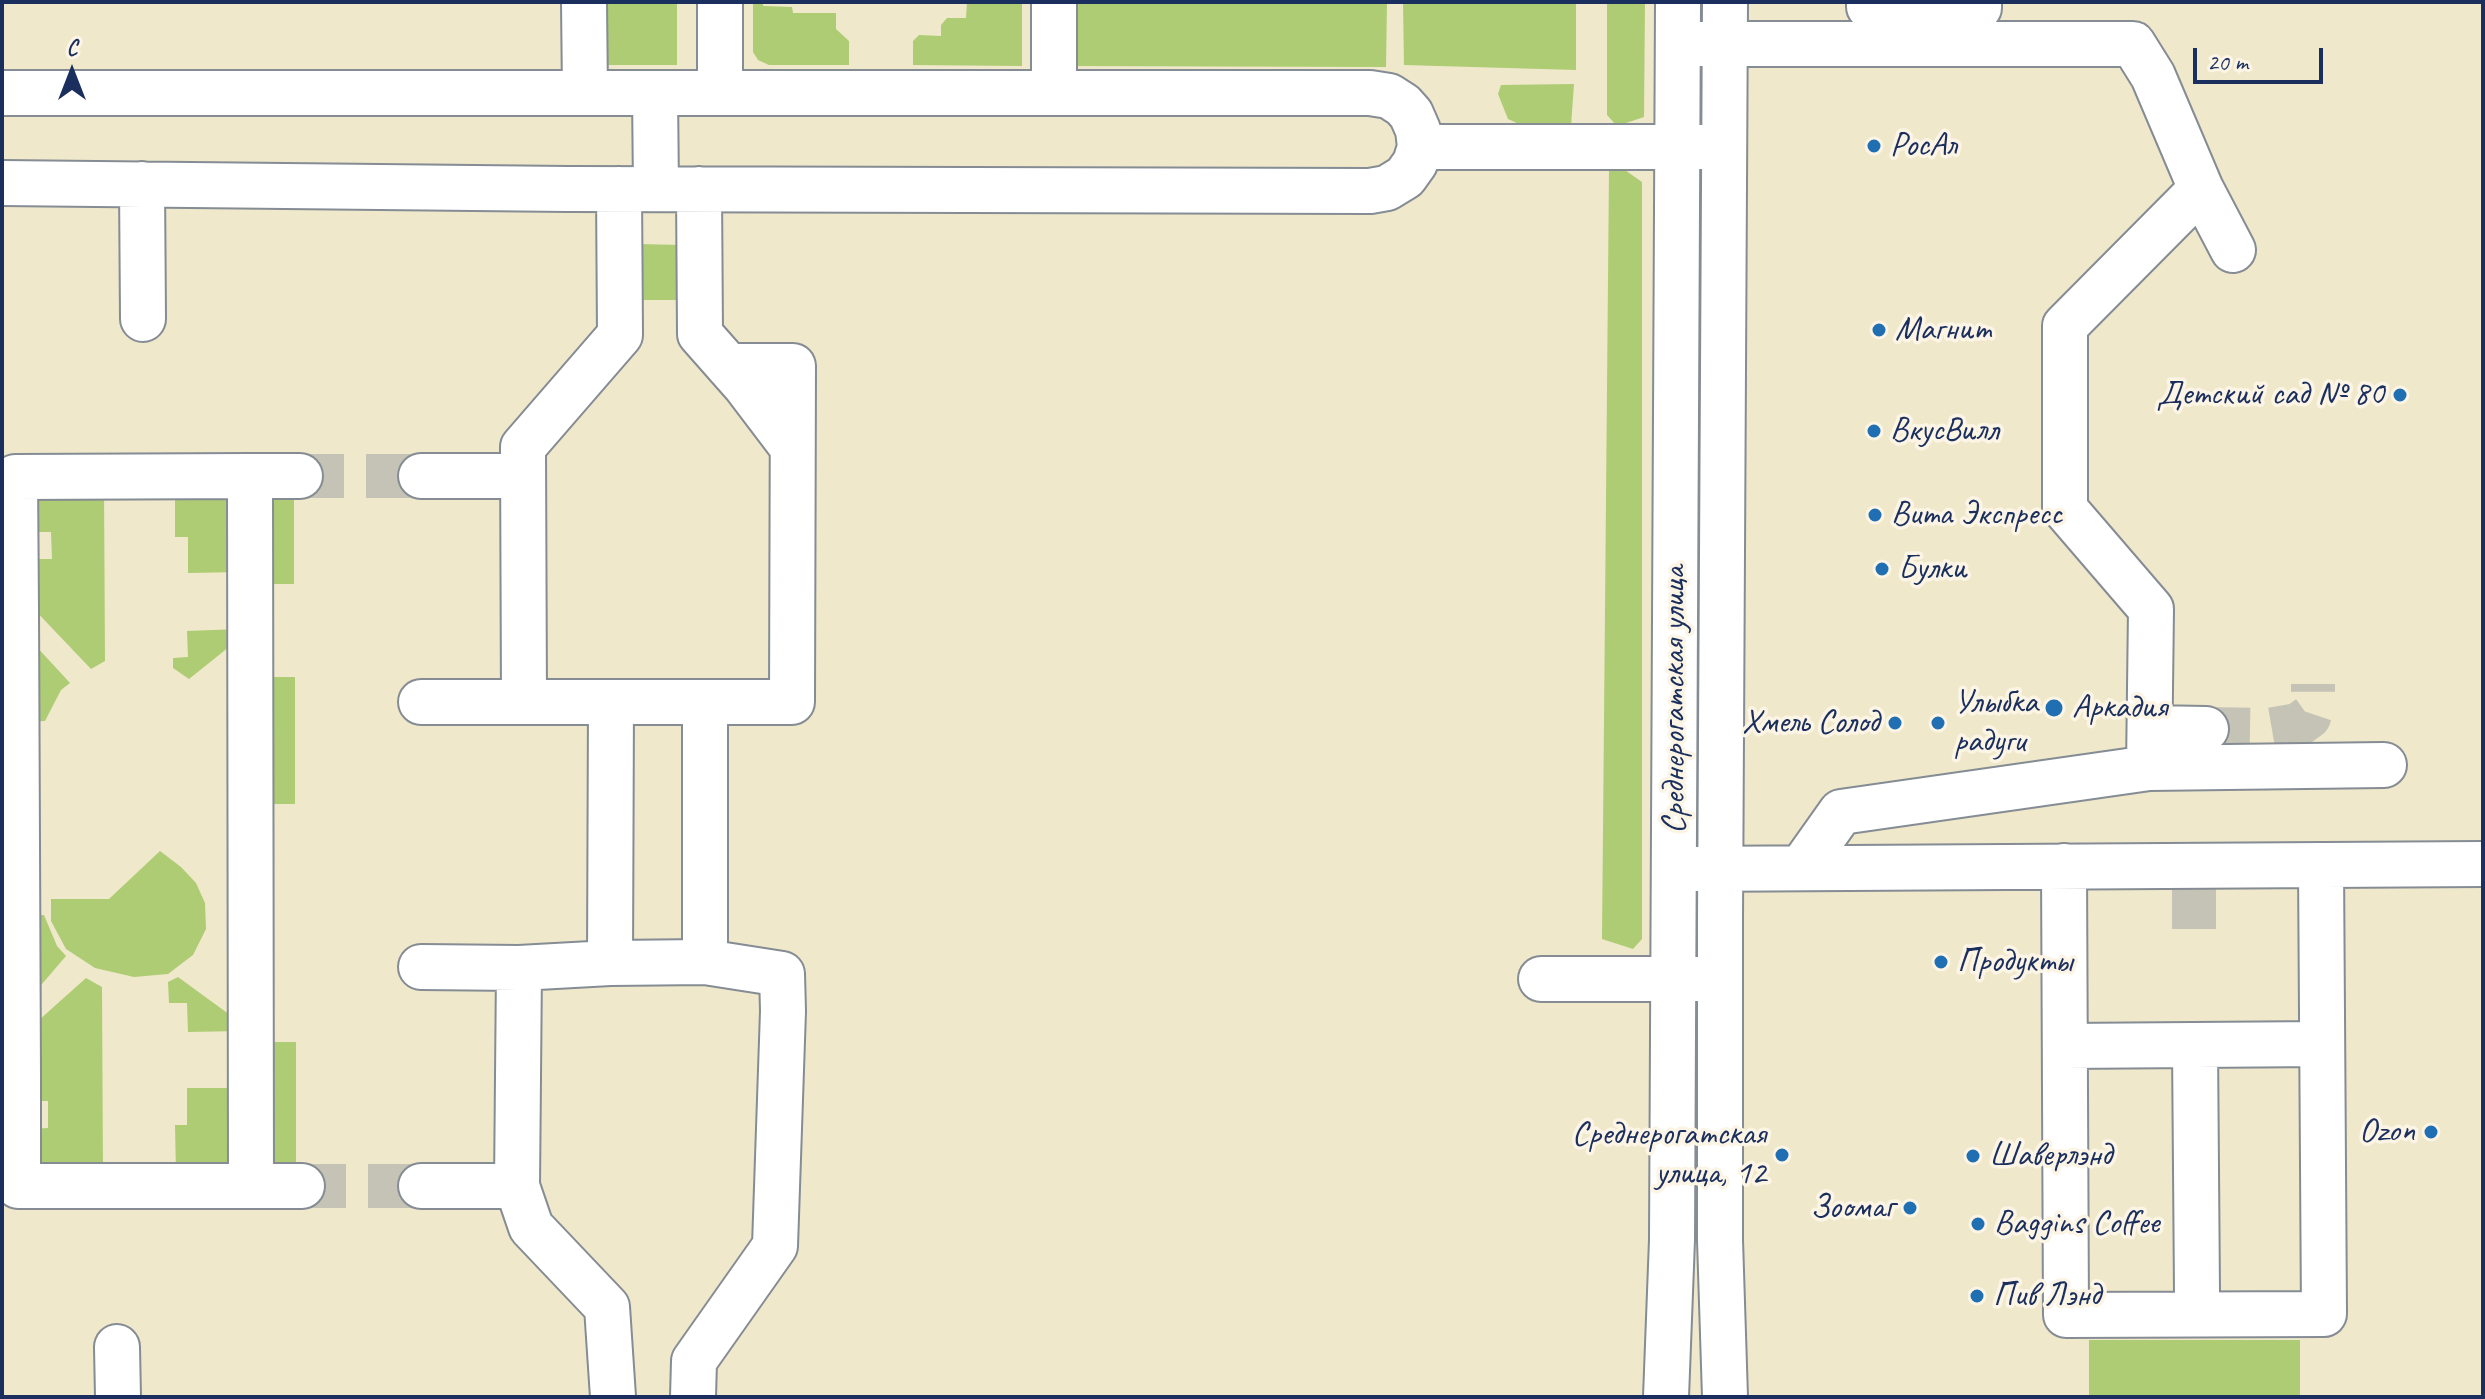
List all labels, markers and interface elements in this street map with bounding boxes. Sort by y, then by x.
north arrow [32,32,112,112]
scale bar [2197,32,2327,82]
text: С [67,34,77,62]
text: 20 m [2207,47,2248,77]
place label: РосАл [1890,126,1956,166]
marker: РосАл [1865,137,1883,155]
place label: Магнит [1895,310,1992,350]
marker: Магнит [1870,321,1888,339]
place label: Детский сад № 80 [2156,375,2384,415]
marker: Детский сад № 80 [2391,386,2409,404]
place label: ВкусВилл [1890,411,1999,451]
marker: ВкусВилл [1865,422,1883,440]
place label: Вита Экспресс [1891,495,2062,535]
marker: Вита Экспресс [1866,506,1884,524]
place label: Булки [1898,549,1966,589]
marker: Булки [1873,560,1891,578]
street label: Среднерогатская улица [1655,566,1695,834]
place label: Улыбка радуги [1954,683,2038,762]
place label: Аркадия [2072,688,2167,728]
marker: Аркадия [2043,697,2065,719]
place label: Хмель Солод [1742,703,1879,743]
marker: Хмель Солод [1886,714,1904,732]
marker: Улыбка радуги [1929,714,1947,732]
place label: Продукты [1957,942,2072,982]
marker: Продукты [1932,953,1950,971]
place label: Ozon [2359,1112,2415,1152]
place label: Среднерогатская улица, 12 [1572,1115,1766,1194]
marker: Ozon [2422,1123,2440,1141]
place label: Шаверлэнд [1989,1136,2112,1176]
marker: Среднерогатская улица, 12 [1773,1146,1791,1164]
marker: Шаверлэнд [1964,1147,1982,1165]
place label: Зоомаг [1810,1188,1894,1228]
marker: Зоомаг [1901,1199,1919,1217]
place label: Baggins Coffee [1994,1204,2159,1244]
marker: Baggins Coffee [1969,1215,1987,1233]
place label: Пив Лэнд [1993,1276,2100,1316]
marker: Пив Лэнд [1968,1287,1986,1305]

